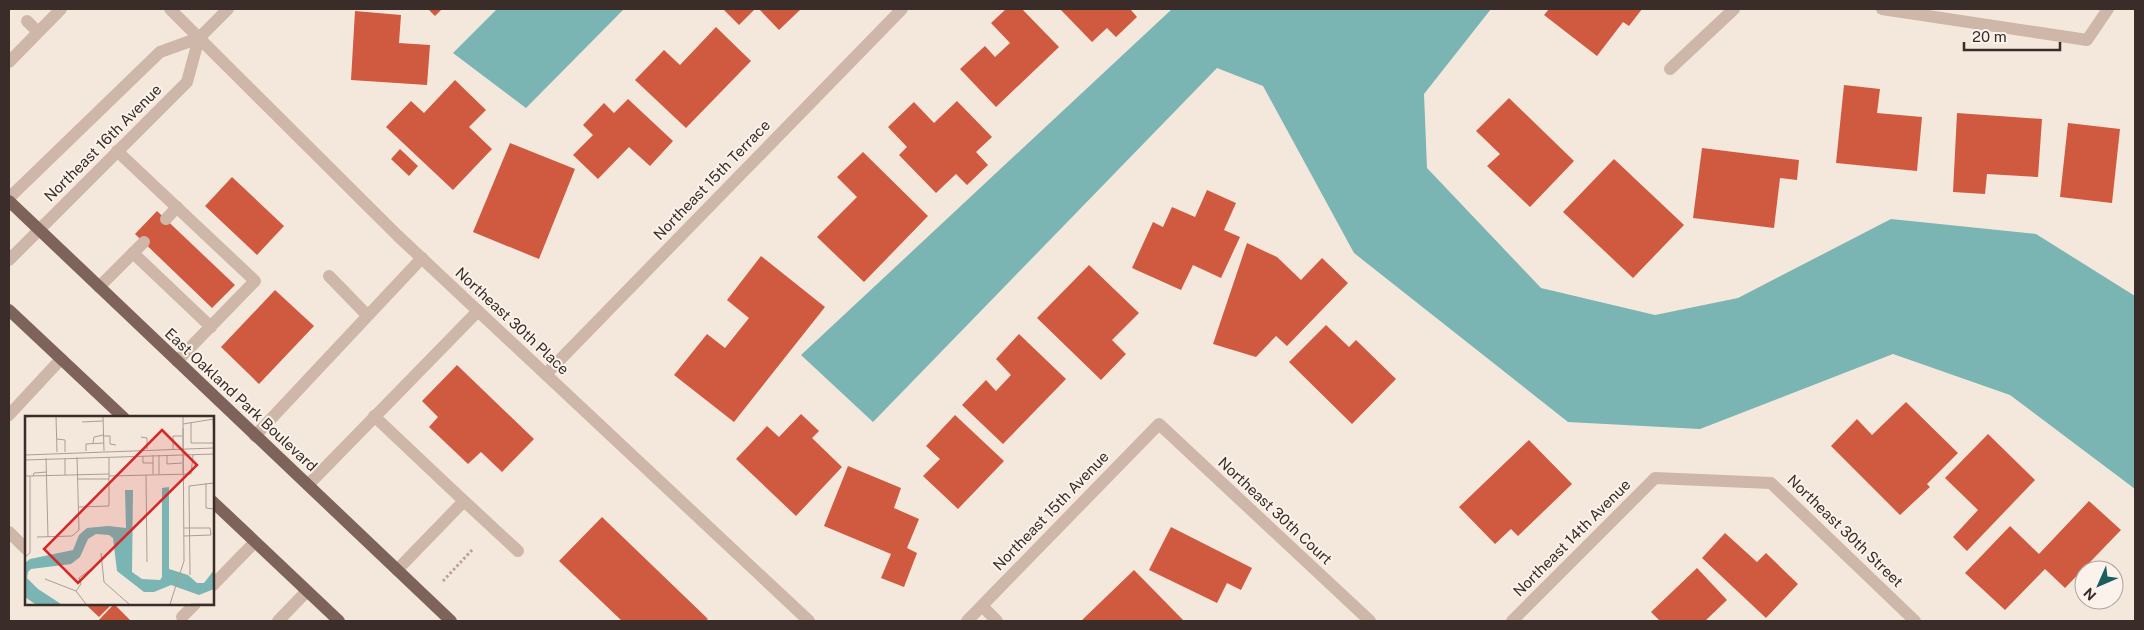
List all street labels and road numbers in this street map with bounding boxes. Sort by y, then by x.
street label: Northeast 16th Avenue [41,81,165,205]
street label: Northeast 15th Terrace [650,116,773,243]
street label: Northeast 30th Place [452,264,573,378]
street label: East Oakland Park Boulevard [162,325,321,475]
street label: Northeast 15th Avenue [989,448,1112,574]
street label: Northeast 30th Court [1215,454,1336,568]
street label: Northeast 30th Street [1784,471,1907,590]
street label: Northeast 14th Avenue [1510,476,1634,600]

